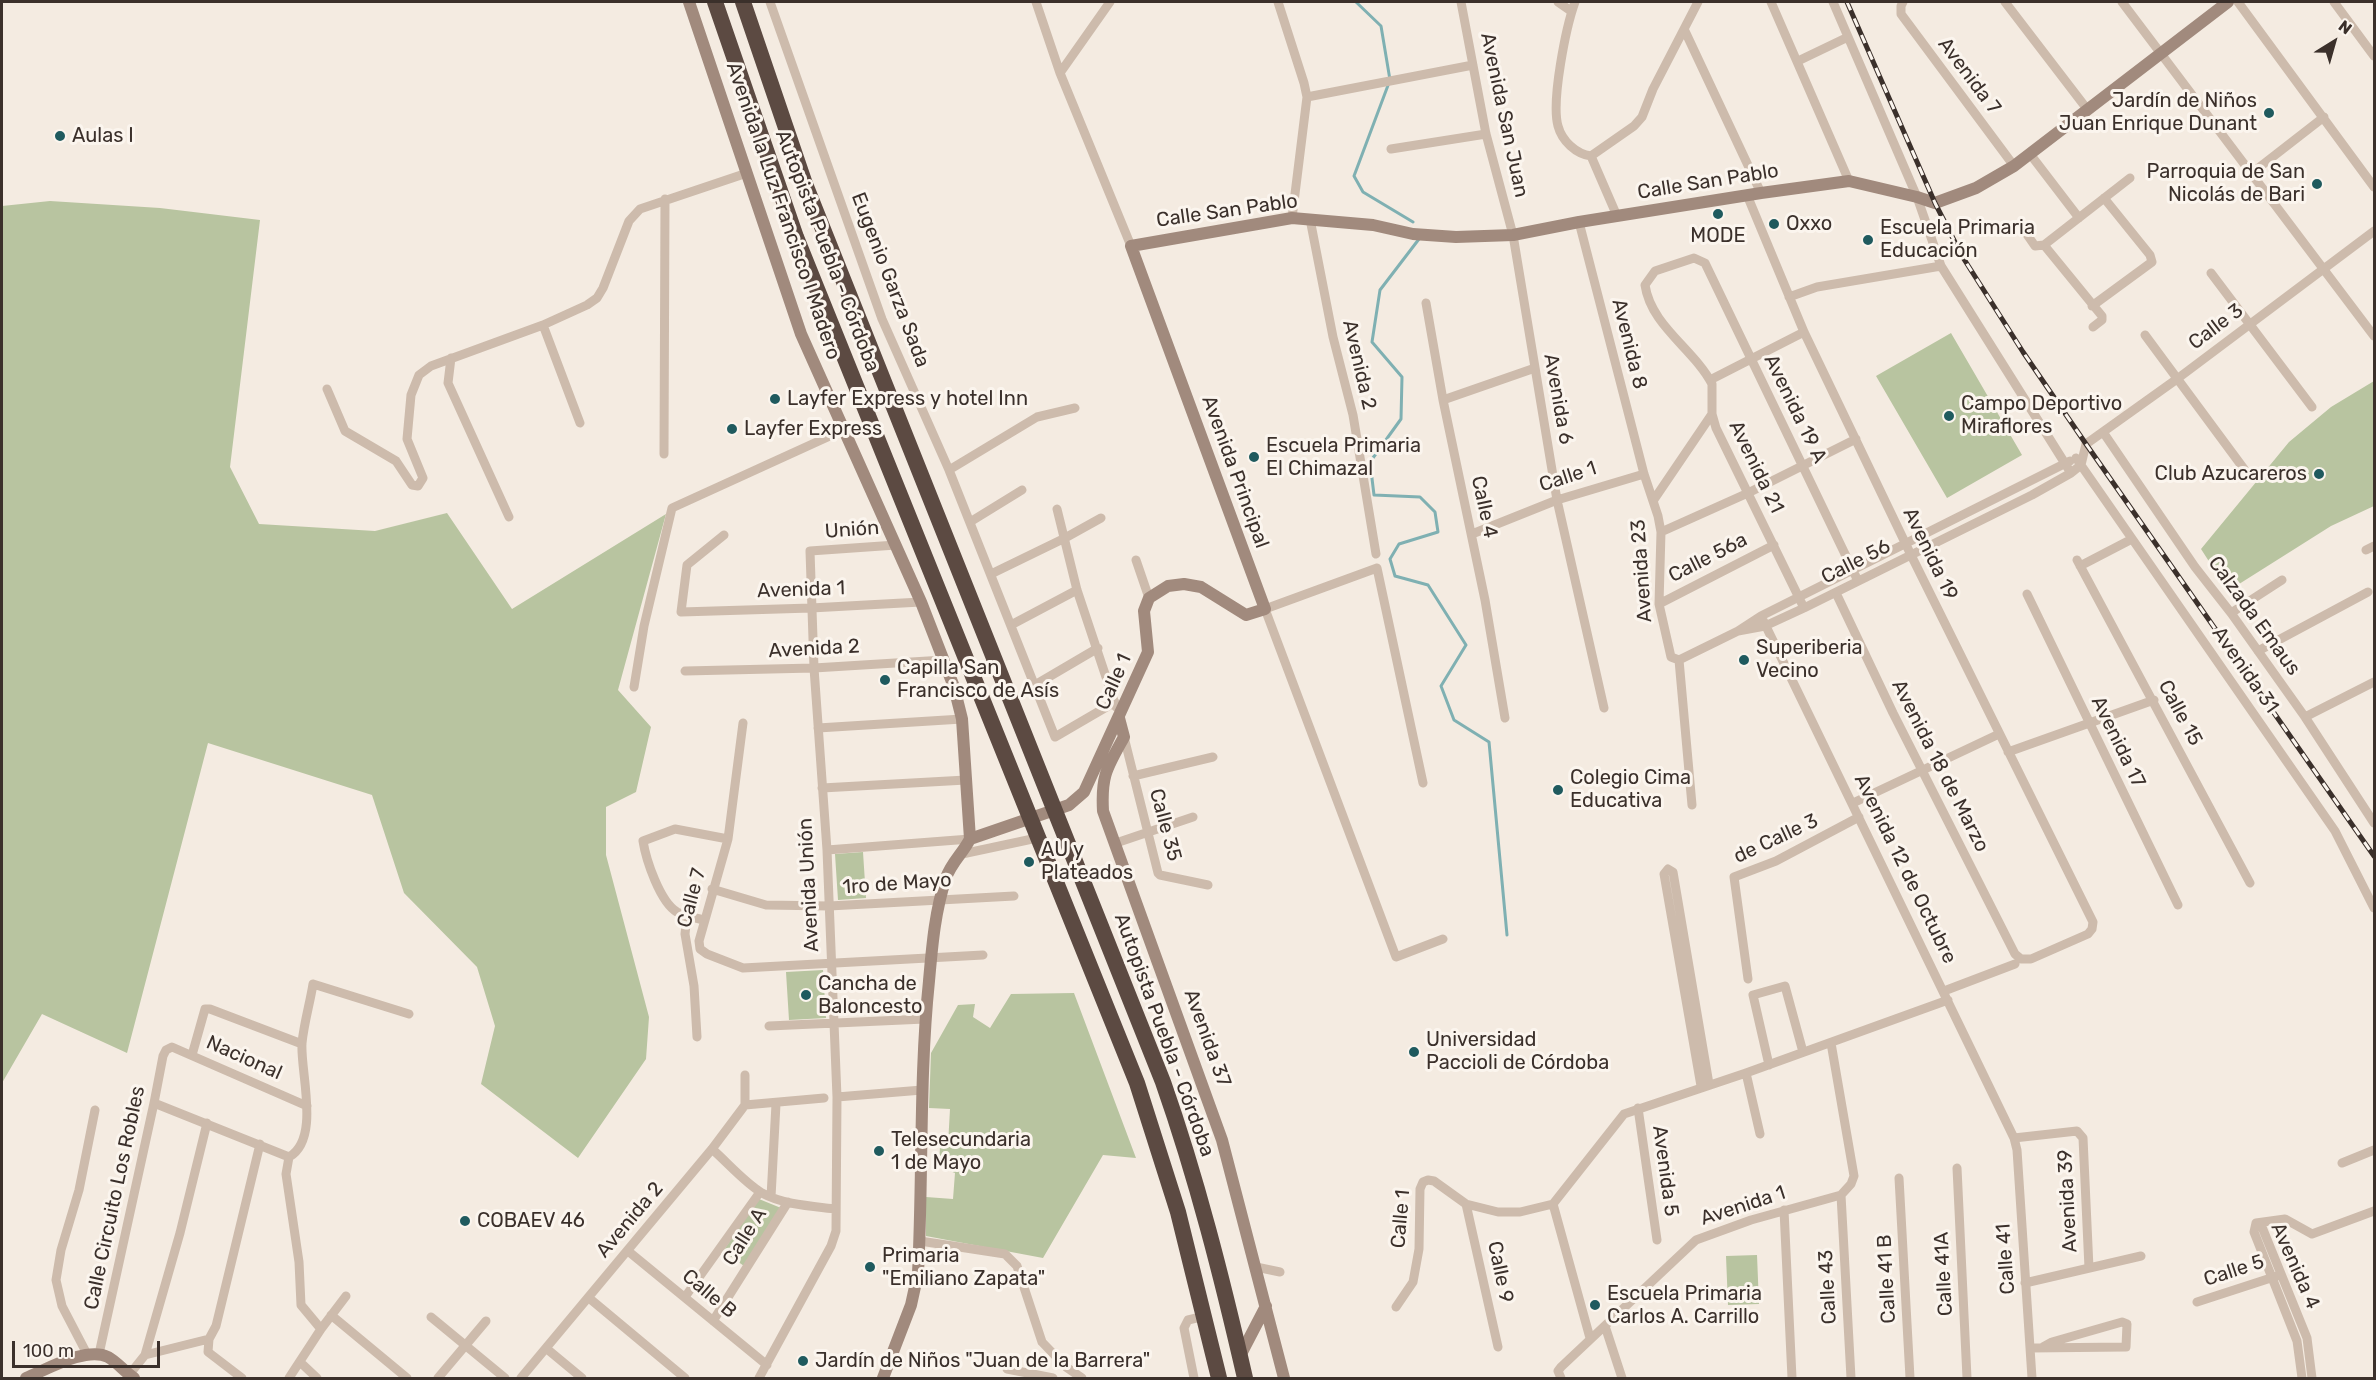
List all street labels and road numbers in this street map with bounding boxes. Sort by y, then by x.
street label: Avenida San Juan [1475,30,1533,200]
street label: Avenida 7 [1932,33,2006,119]
street label: Avenida la Luz Francisco I Madero [721,59,845,363]
street label: Autopista Puebla - Córdoba [770,127,884,375]
street label: Calle San Pablo [1636,159,1780,205]
street label: Eugenio Garza Sada [846,189,934,371]
street label: Calle San Pablo [1155,189,1299,233]
street label: Avenida 8 [1606,296,1652,392]
street label: Calle 3 [2184,299,2248,355]
street label: Avenida 2 [1337,318,1381,412]
street label: Avenida 19 A [1758,351,1832,467]
street label: Avenida 6 [1538,352,1578,446]
street label: Avenida Principal [1196,392,1274,552]
street label: Avenida 21 [1723,417,1789,517]
street label: Calle 1 [1536,457,1600,497]
street label: Calle 4 [1466,474,1502,540]
street label: Avenida 19 [1897,504,1963,604]
street label: Unión [824,516,880,544]
street label: Avenida 23 [1626,519,1658,623]
street label: Calle 56a [1665,528,1751,588]
street label: Calle 56 [1818,534,1894,590]
street label: Calzada Emaus [2203,552,2305,680]
street label: Avenida 1 [757,576,845,604]
street label: Avenida 31 [2207,622,2283,718]
street label: Avenida 2 [768,635,860,663]
street label: Calle 1 [1091,650,1137,714]
street label: Avenida 18 de Marzo [1886,676,1994,856]
street label: Calle 15 [2153,676,2207,750]
street label: Avenida 17 [2086,693,2150,791]
street label: Avenida 12 de Octubre [1849,770,1961,968]
street label: Calle 35 [1144,786,1186,864]
street label: de Calle 3 [1730,809,1822,869]
street label: Avenida Unión [794,817,824,953]
street label: Calle 7 [673,866,711,930]
street label: 1ro de Mayo [842,868,952,900]
street label: Autopista Puebla - Córdoba [1109,910,1219,1160]
street label: Avenida 37 [1178,986,1236,1090]
street label: Nacional [202,1031,286,1085]
street label: Calle Circuito Los Robles [80,1084,150,1312]
street label: Avenida 5 [1647,1124,1683,1218]
street label: Avenida 39 [2053,1149,2083,1253]
street label: Avenida 2 [591,1177,669,1263]
street label: Avenida 1 [1697,1181,1789,1231]
street label: Calle 1 [1386,1189,1416,1249]
street label: Calle A [718,1204,772,1270]
street label: Avenida 4 [2265,1219,2325,1313]
street label: Calle 41 [1992,1223,2020,1295]
street label: Calle 41A [1930,1231,1958,1317]
street label: Calle 41 B [1873,1234,1901,1324]
street label: Calle 9 [1482,1239,1518,1305]
street label: Calle 43 [1814,1249,1842,1325]
street label: Calle 5 [2201,1250,2267,1292]
street label: Calle B [677,1264,741,1324]

